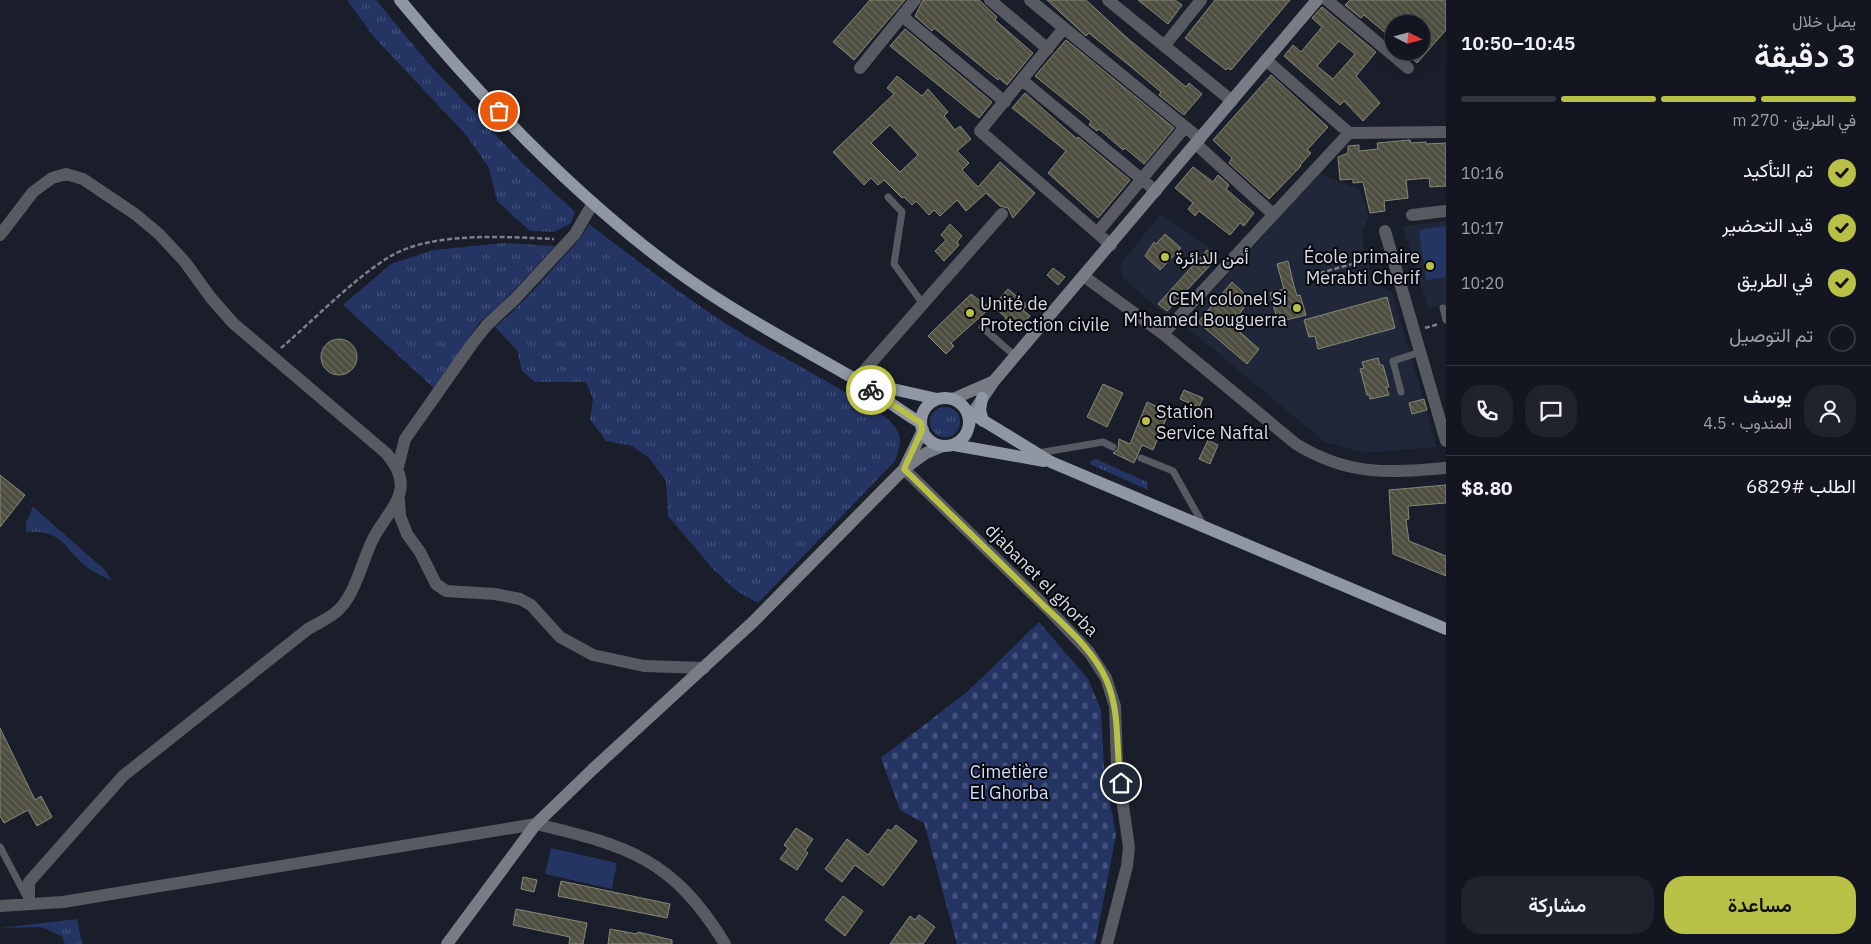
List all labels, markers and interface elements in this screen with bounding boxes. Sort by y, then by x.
text: يصل خلال [1792,11,1856,31]
north arrow [1385,15,1430,60]
map controls [1385,15,1430,60]
text: 10:45–10:50 [1461,31,1576,55]
text: 3 دقيقة [1754,34,1856,76]
pin [478,90,520,132]
icon: bag [485,97,513,125]
text: في الطريق · 270 m [1733,110,1856,130]
text: تم التأكيد [1743,158,1813,182]
icon: check [1828,159,1856,187]
text: 10:16 [1461,163,1504,183]
text: قيد التحضير [1722,213,1813,237]
icon: check [1828,214,1856,242]
text: 10:17 [1461,218,1504,238]
place label: École primaire Merabti Cherif [1304,245,1420,289]
place label: أمن الدائرة [1175,246,1249,269]
marker: أمن الدائرة [1159,251,1171,263]
marker: École primaire Merabti Cherif [1424,260,1436,272]
text: في الطريق [1737,268,1813,292]
icon: check [1828,269,1856,297]
text: 10:20 [1461,273,1504,293]
place label: CEM colonel Si M'hamed Bouguerra [1124,287,1287,331]
place label: Unité de Protection civile [980,292,1110,336]
marker: CEM colonel Si M'hamed Bouguerra [1291,302,1303,314]
marker: Unité de Protection civile [964,307,976,319]
text: تم التوصيل [1729,323,1813,347]
courier [846,365,896,415]
icon: bike [857,376,885,404]
text: يوسف [1743,384,1792,408]
button: phone [1461,385,1513,437]
button: chat [1525,385,1577,437]
button: person [1804,385,1856,437]
place label: Station Service Naftal [1156,400,1269,444]
text: المندوب · 4.5 [1703,413,1792,433]
marker: Station Service Naftal [1140,415,1152,427]
text: الطلب #6829 [1746,474,1856,498]
text: $8.80 [1461,476,1513,500]
street label: djabanet el ghorba [981,519,1104,642]
park label: Cimetière El Ghorba [969,760,1049,804]
pin [1100,762,1142,804]
icon: home [1107,769,1135,797]
button: مشاركة [1461,876,1654,934]
button: مساعدة [1664,876,1856,934]

